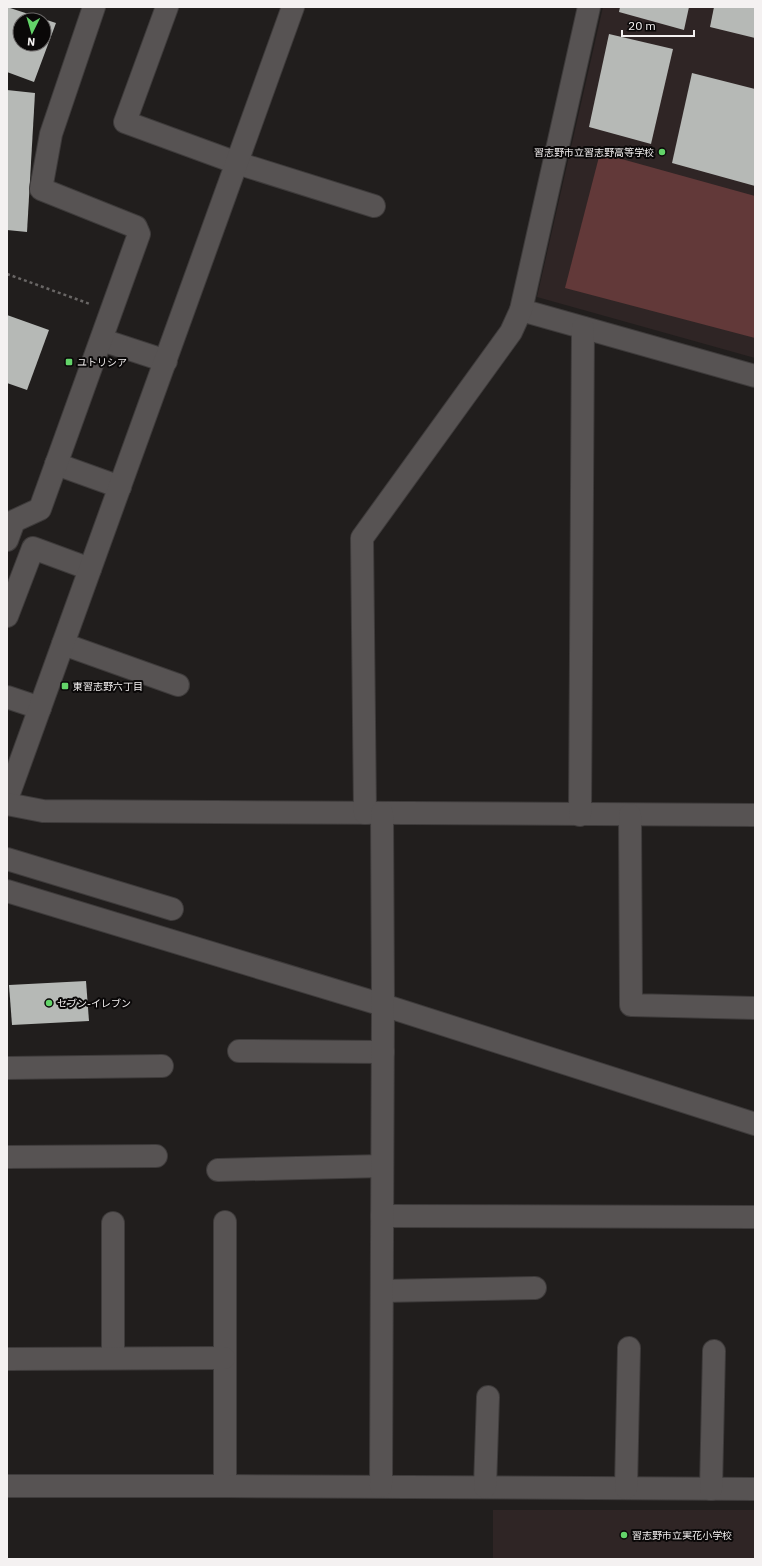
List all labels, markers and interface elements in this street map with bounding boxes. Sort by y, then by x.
north arrow [12,12,52,52]
scale bar [622,12,694,38]
text: 20 m [628,18,656,33]
text: N [27,35,36,49]
place label: 習志野市立習志野高等学校 [534,146,654,159]
marker: 習志野市立習志野高等学校 [657,147,667,157]
place label: ユトリシア [77,356,127,369]
marker: ユトリシア [64,357,74,367]
place label: 東習志野六丁目 [73,680,143,693]
marker: 東習志野六丁目 [60,681,70,691]
place label: セブン-イレブン [57,997,131,1010]
marker: セブン-イレブン [44,998,54,1008]
place label: 習志野市立実花小学校 [632,1529,732,1542]
marker: 習志野市立実花小学校 [619,1530,629,1540]

